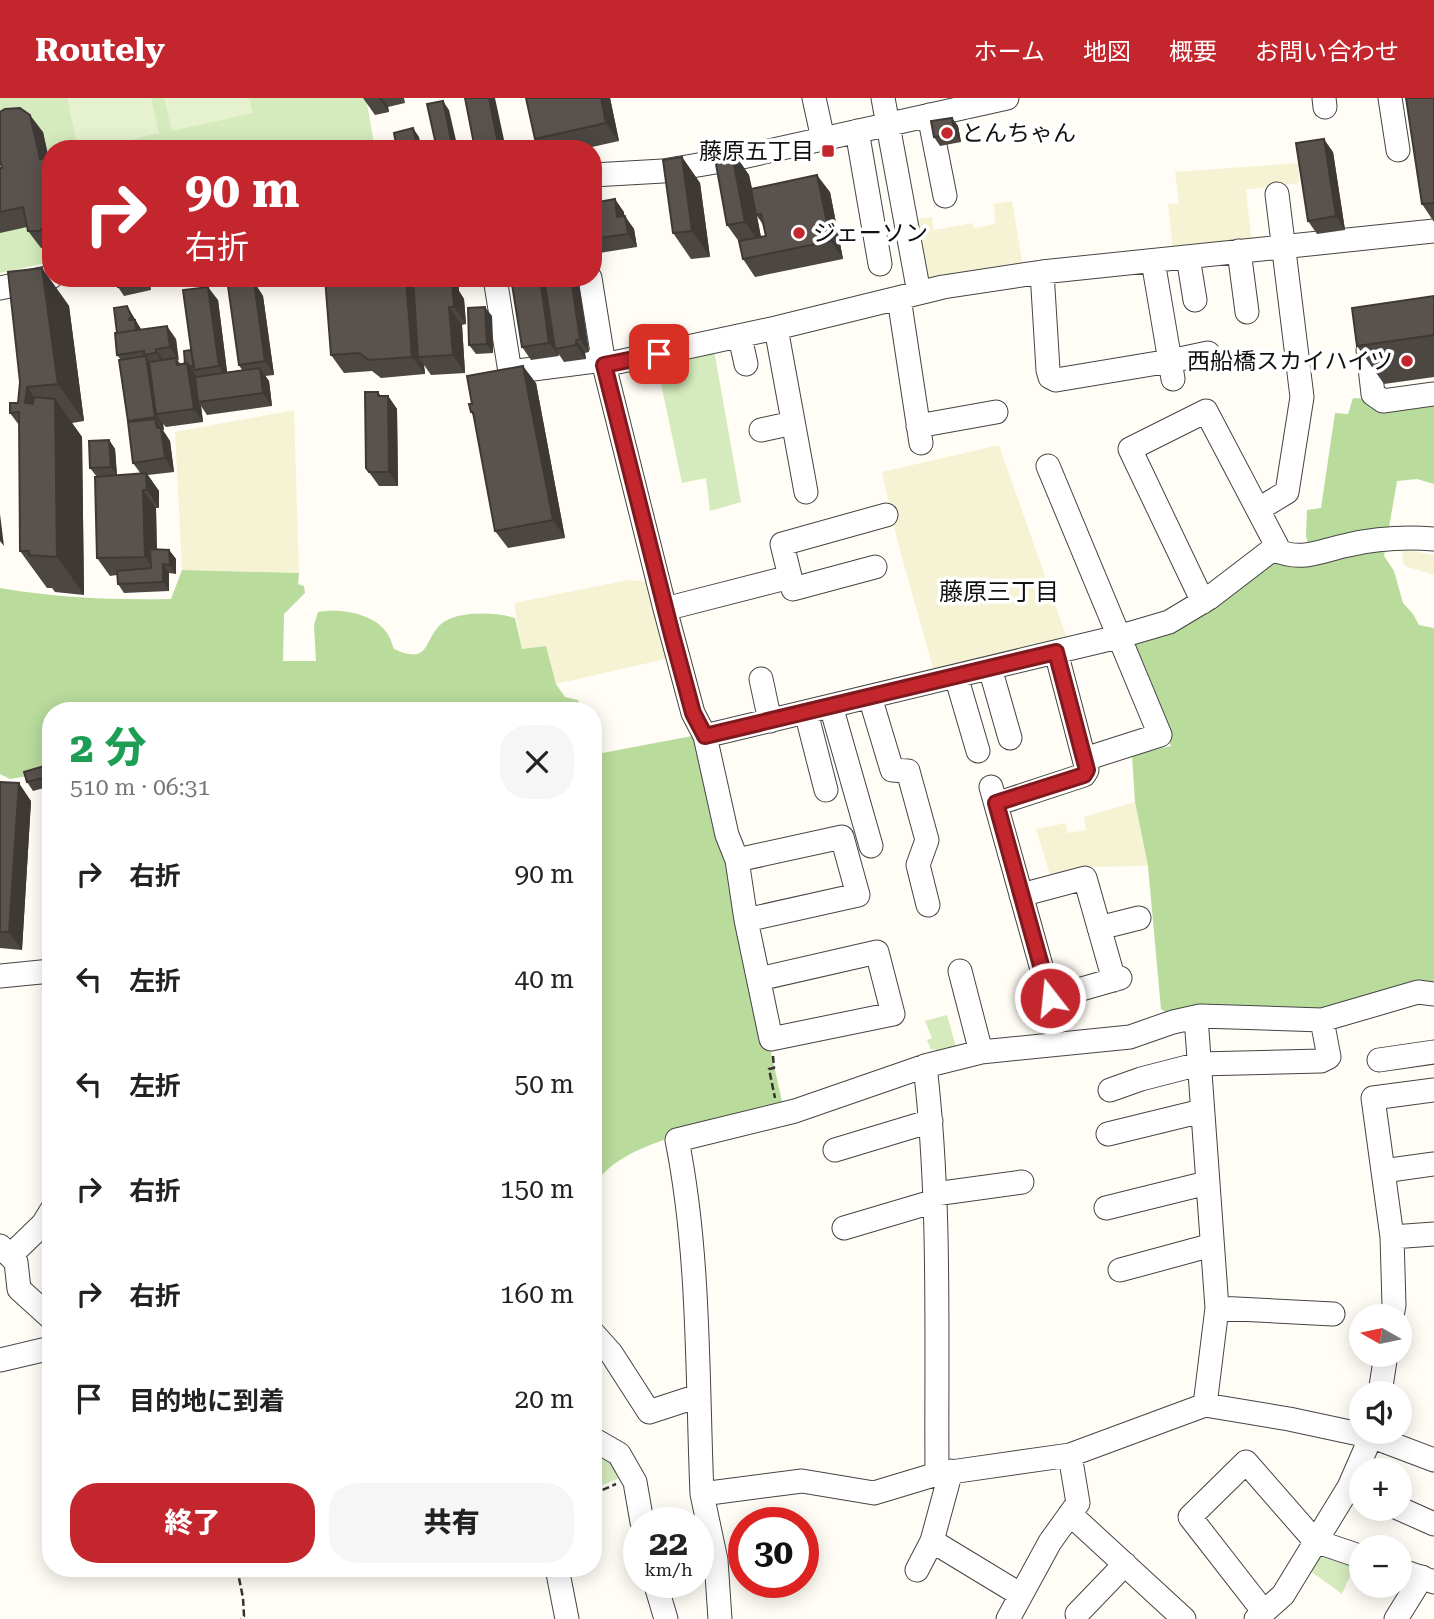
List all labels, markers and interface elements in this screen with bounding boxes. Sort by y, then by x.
text: Routely [35,30,165,69]
text: ホーム [974,38,1045,66]
text: 地図 [1083,38,1131,66]
text: 概要 [1169,38,1217,66]
text: お問い合わせ [1255,38,1399,66]
place label: とんちゃん [961,120,1076,147]
marker: とんちゃん [939,125,955,141]
place label: 藤原五丁目 [699,138,814,165]
marker: 藤原五丁目 [820,143,836,159]
text: 90 m [185,162,300,219]
icon: right [70,168,161,259]
place label: ジェーソン [813,220,928,247]
marker: ジェーソン [791,225,807,241]
text: 右折 [185,228,249,266]
pin [629,324,689,384]
icon: arrive [640,335,678,373]
place label: 西船橋スカイハイツ [1187,348,1393,375]
marker: 西船橋スカイハイツ [1399,353,1415,369]
district label: 藤原三丁目 [939,578,1059,606]
text: 2 分 [70,723,146,772]
button: close [500,725,574,799]
text: 510 m · 06:31 [70,774,210,801]
icon: right [70,855,108,893]
text: 90 m [515,859,574,889]
text: 右折 [129,861,181,891]
icon: left [70,960,108,998]
position arrow [1013,961,1087,1035]
text: 40 m [515,964,574,994]
text: 左折 [129,966,181,996]
icon: left [70,1065,108,1103]
text: 50 m [515,1069,574,1099]
text: 左折 [129,1071,181,1101]
icon: right [70,1170,108,1208]
text: 150 m [500,1174,574,1204]
text: 右折 [129,1176,181,1206]
icon: right [70,1275,108,1313]
text: 160 m [500,1279,574,1309]
text: 右折 [129,1281,181,1311]
north arrow [1349,1304,1412,1367]
map controls [1349,1304,1412,1598]
icon: arrive [70,1380,108,1418]
button: sound [1349,1381,1412,1444]
text: 20 m [515,1384,574,1414]
text: 目的地に到着 [129,1386,285,1416]
button: + [1349,1458,1412,1521]
button: 終了 [70,1483,315,1563]
button: 共有 [329,1483,574,1563]
speed limit sign: 30 [728,1507,819,1598]
text: 22 [649,1523,688,1564]
button: − [1349,1535,1412,1598]
text: km/h [644,1559,693,1580]

